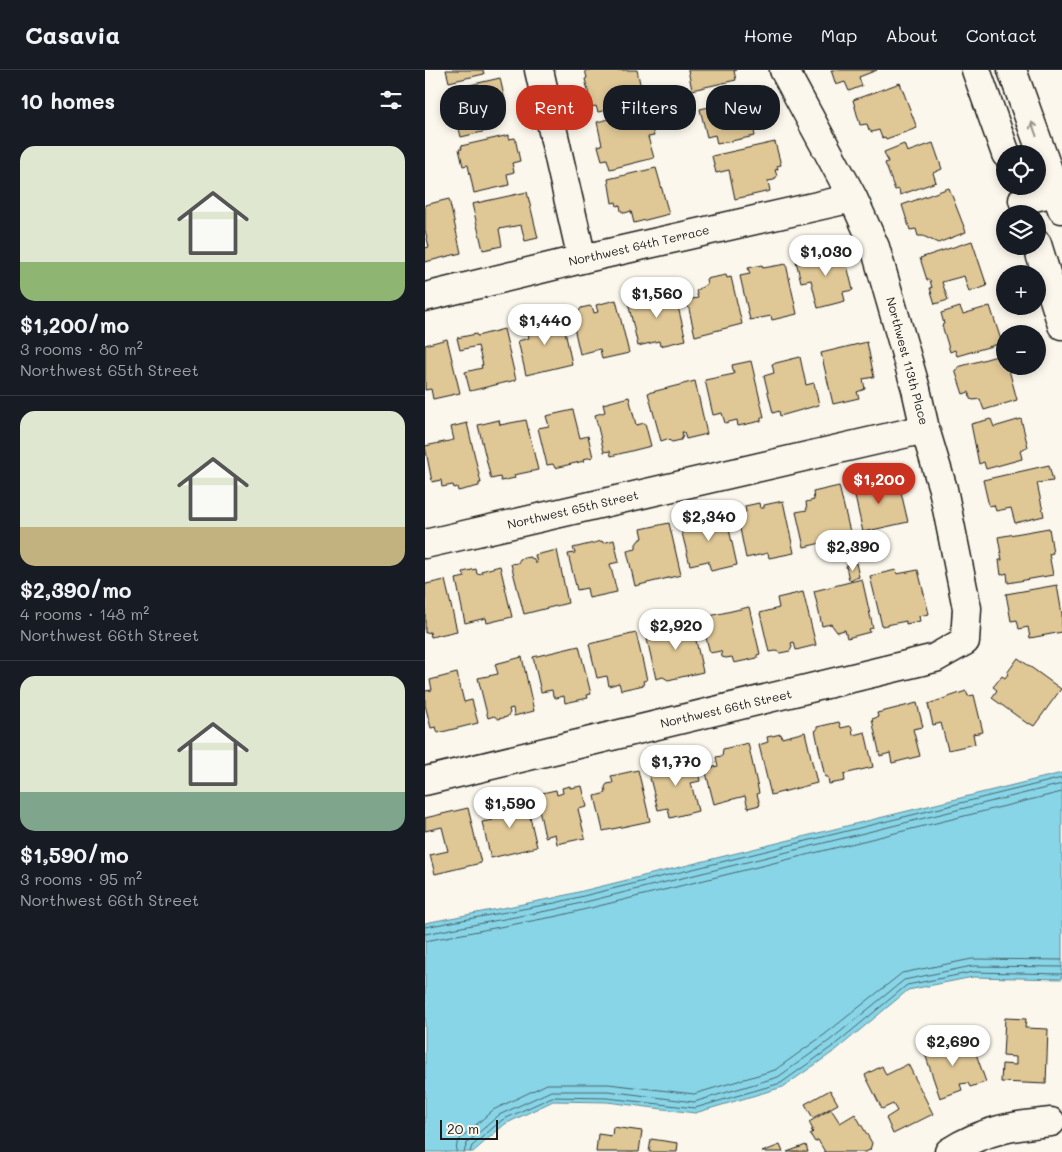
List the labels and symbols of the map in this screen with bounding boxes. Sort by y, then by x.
one-way arrow [1029,122,1038,137]
street label: Northwest 64th Terrace [567,221,711,269]
pin: $1,030 [785,234,867,277]
pin: $1,560 [616,276,698,319]
street label: Northwest 113th Place [883,295,933,426]
pin: $1,440 [504,304,586,346]
pin: $1,200 [838,462,920,505]
street label: Northwest 65th Street [506,486,640,532]
pin: $2,340 [668,500,750,542]
pin: $2,390 [812,530,894,572]
pin: $2,920 [635,608,717,651]
street label: Northwest 66th Street [659,685,793,731]
pin: $1,770 [635,744,717,787]
pin: $1,590 [469,786,551,829]
pin: $2,690 [912,1024,994,1067]
scale bar [440,1117,497,1140]

